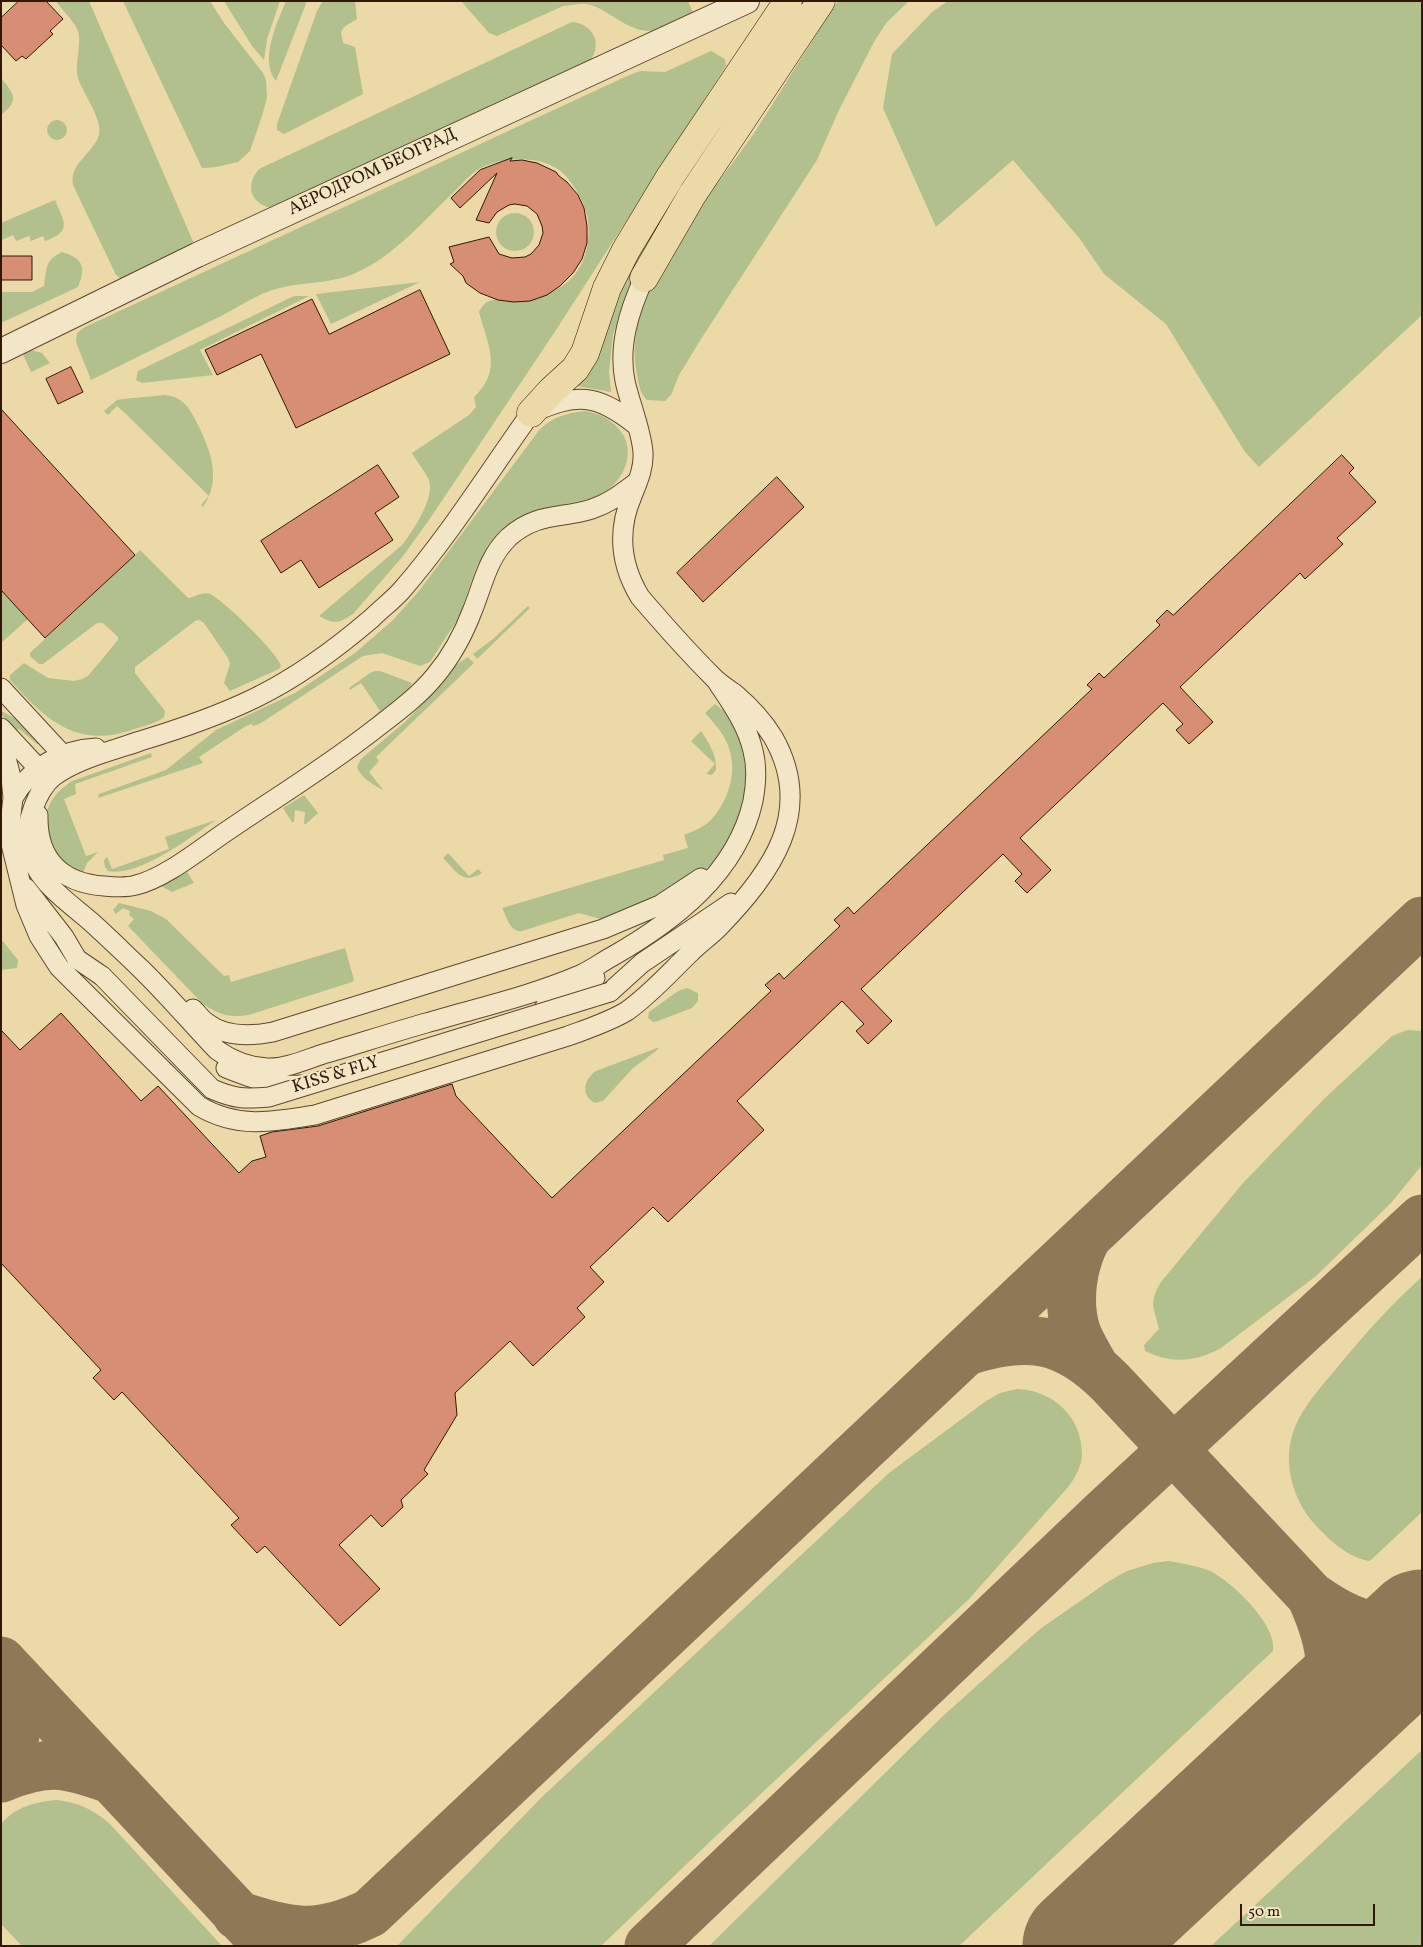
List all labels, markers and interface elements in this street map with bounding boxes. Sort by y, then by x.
street label: АЕРОДРОМ БЕОГРАД [285,124,461,222]
street label: KISS & FLY [290,1053,382,1099]
scale bar [1243,1894,1378,1926]
text: 50 m [1248,1902,1280,1923]

